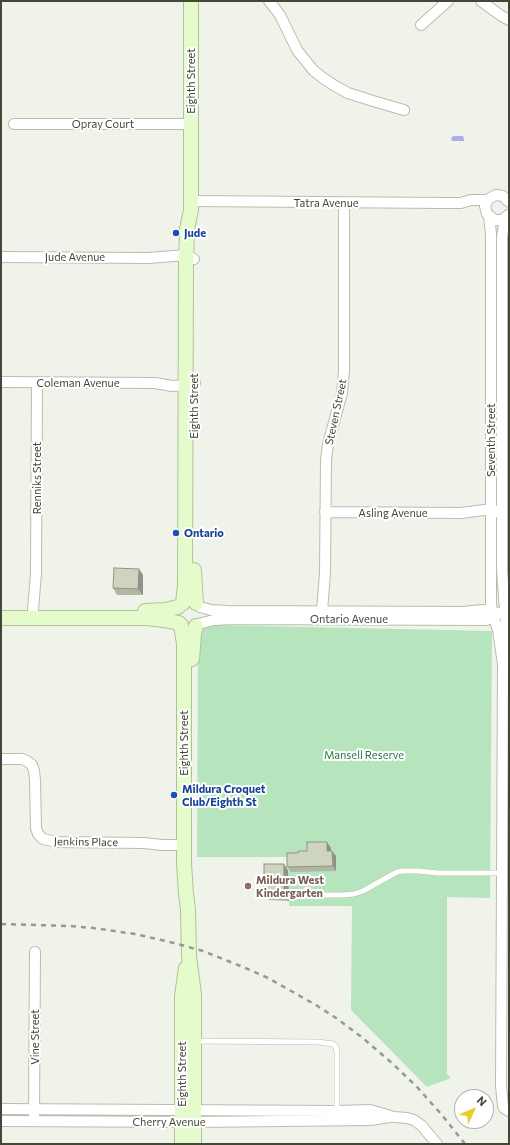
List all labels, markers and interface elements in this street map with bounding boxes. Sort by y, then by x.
street label: Eighth Street [184,48,198,114]
street label: Opray Court [72,117,134,131]
street label: Tatra Avenue [293,196,359,210]
place label: Jude [184,226,206,240]
marker: Jude [171,228,181,238]
street label: Jude Avenue [45,250,105,264]
street label: Eighth Street [187,373,201,439]
street label: Coleman Avenue [36,376,120,390]
street label: Steven Street [323,378,349,446]
street label: Seventh Street [484,403,498,477]
street label: Renniks Street [30,442,44,514]
street label: Asling Avenue [358,506,428,520]
place label: Ontario [184,526,224,540]
marker: Ontario [171,528,181,538]
street label: Ontario Avenue [310,612,388,626]
street label: Eighth Street [177,710,191,776]
park label: Mansell Reserve [324,748,404,762]
place label: Mildura Croquet Club/Eighth St [182,782,265,808]
marker: Mildura Croquet Club/Eighth St [169,790,179,800]
street label: Jenkins Place [54,835,118,849]
place label: Mildura West Kindergarten [256,873,324,899]
marker: Mildura West Kindergarten [243,881,253,891]
street label: Vine Street [28,1009,42,1065]
street label: Eighth Street [175,1041,189,1107]
north arrow [454,1089,494,1129]
text: N [475,1093,490,1108]
street label: Cherry Avenue [133,1115,205,1129]

